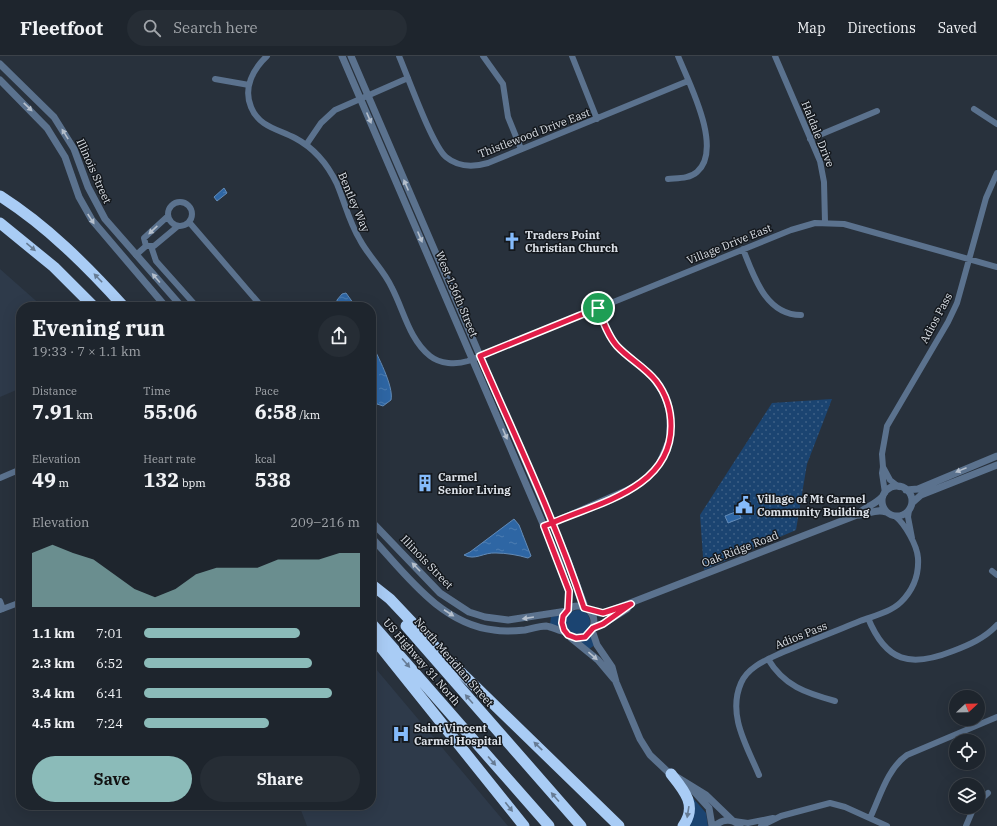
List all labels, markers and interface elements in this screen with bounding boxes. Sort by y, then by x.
search box [127,10,407,46]
text: Fleetfoot [20,16,103,40]
icon: search [141,17,163,39]
text: Search here [173,18,258,37]
text: Map [797,19,826,37]
text: Directions [848,19,916,37]
text: Saved [938,19,977,37]
street label: Haldale Drive [798,99,838,169]
one-way arrow [23,102,33,112]
street label: Thistlewood Drive East [476,105,592,161]
one-way arrow [366,112,372,124]
one-way arrow [62,128,69,140]
street label: Illinois Street [73,136,115,206]
street label: Bentley Way [335,170,373,234]
one-way arrow [403,178,409,190]
one-way arrow [88,213,95,225]
street label: Village Drive East [685,221,773,267]
one-way arrow [148,225,158,234]
place label: Traders Point Christian Church [525,228,618,255]
one-way arrow [417,231,423,243]
church icon: Traders Point Christian Church [502,231,522,251]
one-way arrow [25,242,36,251]
street label: West 136th Street [433,249,481,339]
one-way arrow [151,272,160,283]
one-way arrow [93,273,102,283]
street label: Adios Pass [917,290,955,346]
pin [581,291,615,325]
icon: arrive [587,297,609,319]
text: Evening run [32,313,165,342]
button: share [318,315,360,357]
text: 19:33 · 7 × 1.1 km [32,343,141,360]
text: Distance [32,384,77,398]
text: Time [143,384,170,398]
text: Pace [255,384,279,398]
text: 7.91 [32,398,74,425]
text: 55:06 [143,398,197,425]
text: 6:58 [255,398,297,425]
text: km [74,408,93,422]
text: /km [297,408,320,422]
one-way arrow [502,428,508,440]
text: Elevation [32,452,80,466]
text: Heart rate [143,452,196,466]
text: kcal [255,452,276,466]
text: 49 [32,466,56,493]
text: 132 [143,466,179,493]
text: 538 [255,466,291,493]
one-way arrow [954,468,966,474]
place label: Carmel Senior Living [438,470,511,497]
building icon: Carmel Senior Living [415,473,435,493]
text: m [56,476,69,490]
text: bpm [179,476,206,490]
place label: Village of Mt Carmel Community Building [757,492,870,519]
public building icon: Village of Mt Carmel Community Building [734,495,754,515]
text: Elevation [32,514,89,531]
text: 209–216 m [290,514,360,531]
street label: Oak Ridge Road [700,528,781,570]
street label: Illinois Street [398,532,456,592]
one-way arrow [412,563,421,572]
one-way arrow [443,609,454,617]
street label: North Meridian Street [411,615,497,709]
one-way arrow [522,615,534,621]
street label: US Highway 31 North [380,616,464,709]
street label: Adios Pass [773,618,829,652]
text: 1.1 km [32,625,75,642]
text: 7:01 [96,625,123,642]
one-way arrow [588,652,599,661]
text: 2.3 km [32,655,75,672]
text: 6:52 [96,655,123,672]
one-way arrow [401,658,410,668]
text: 3.4 km [32,685,75,702]
text: 6:41 [96,685,123,702]
north arrow [949,690,985,726]
map controls [949,690,985,814]
one-way arrow [465,694,474,704]
text: 4.5 km [32,715,75,732]
text: 7:24 [96,715,123,732]
place label: Saint Vincent Carmel Hospital [414,721,502,748]
hospital icon: Saint Vincent Carmel Hospital [391,724,411,744]
button: locate [949,734,985,770]
one-way arrow [533,741,543,751]
one-way arrow [487,755,496,766]
button: Save [32,756,192,802]
button: Share [200,756,360,802]
button: layers [949,778,985,814]
one-way arrow [550,791,559,802]
one-way arrow [505,802,513,813]
one-way arrow [685,805,691,818]

